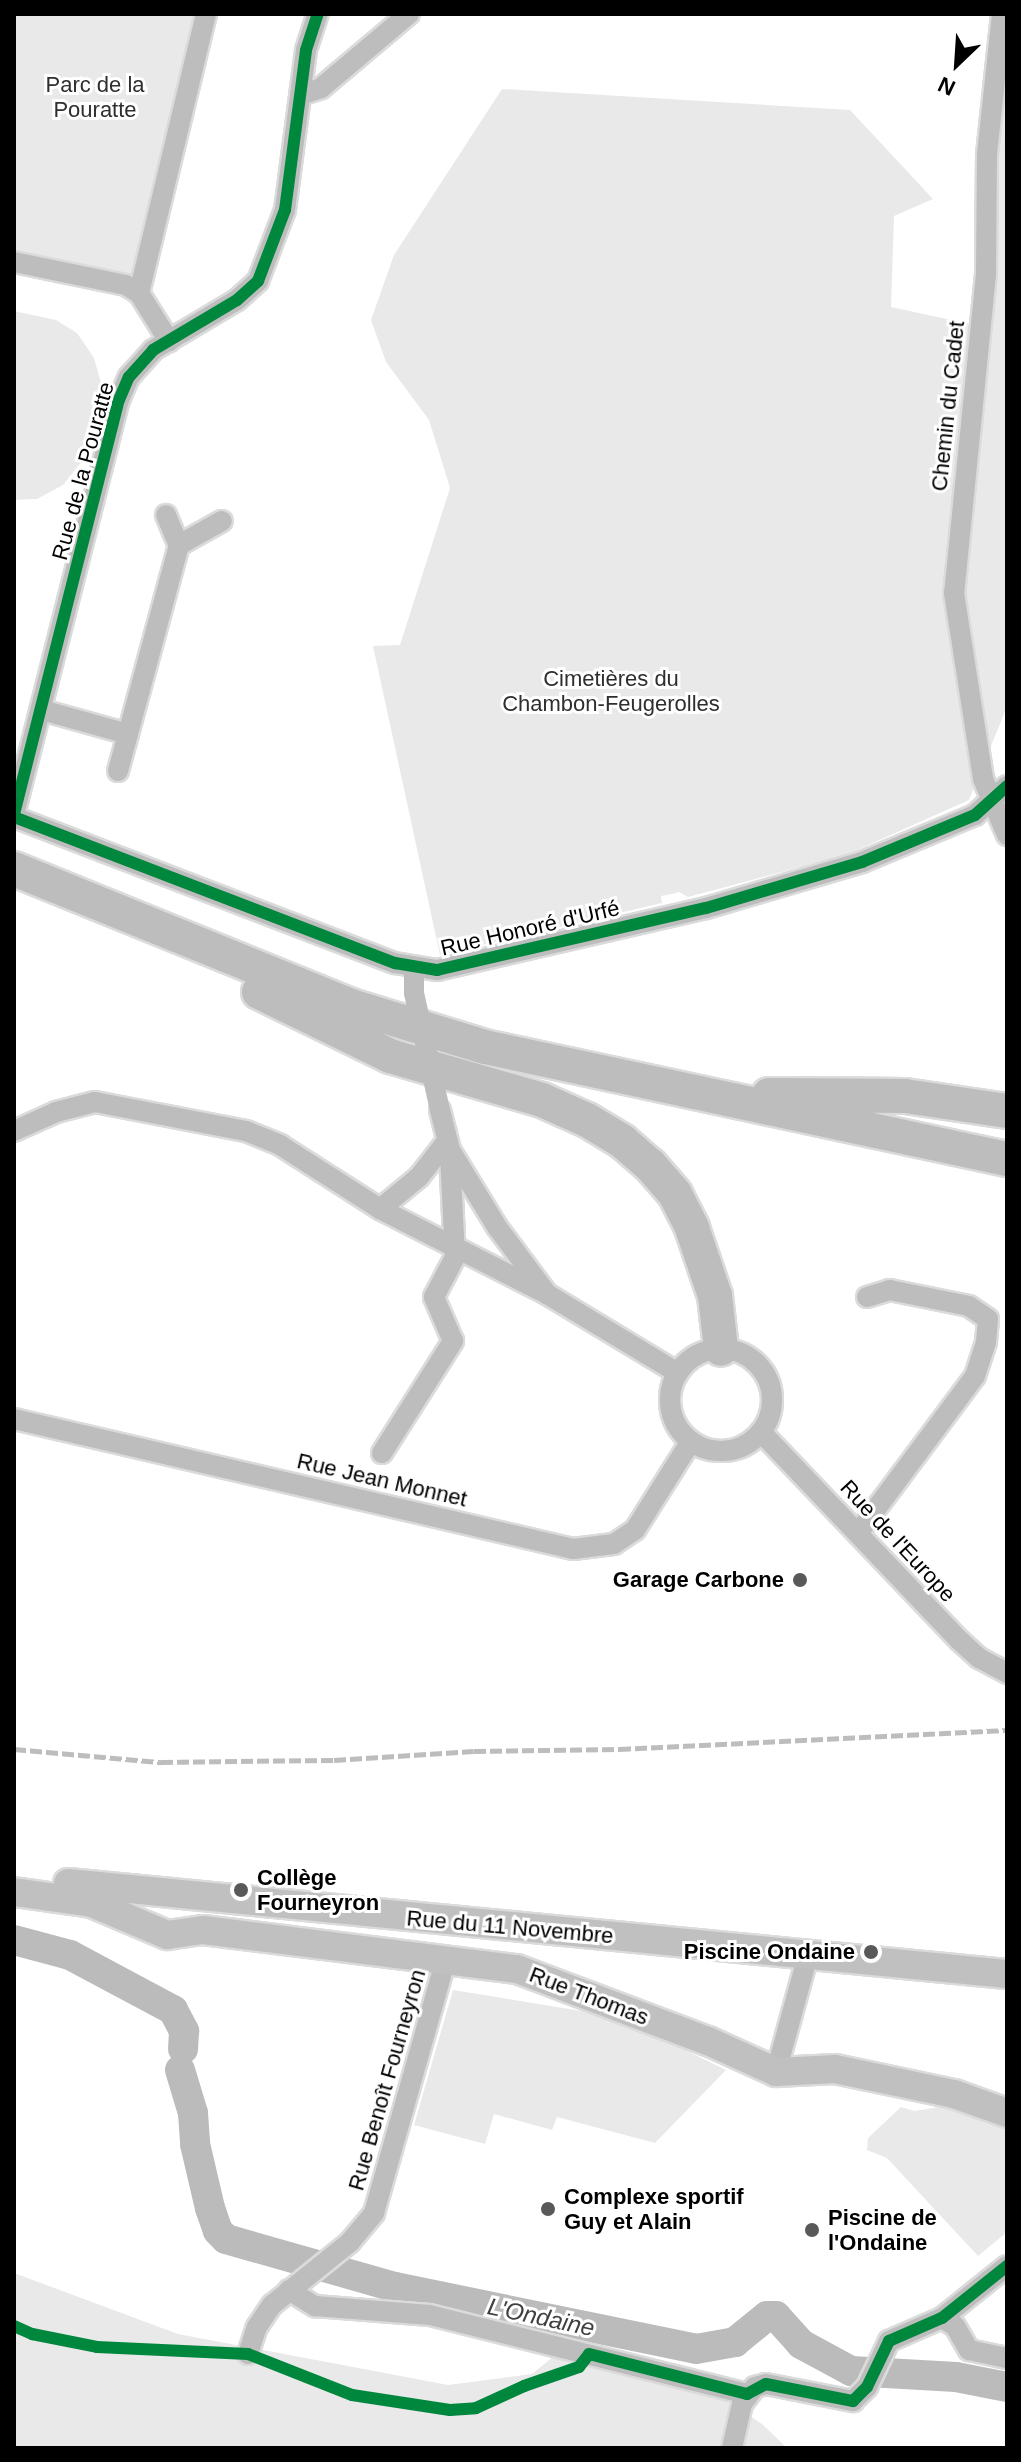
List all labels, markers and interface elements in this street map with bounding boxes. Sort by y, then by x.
north arrow [917,24,997,104]
park label: Parc de la Pouratte [45,71,145,122]
text: N [934,72,959,101]
street label: Chemin du Cadet [926,319,970,493]
street label: Rue de la Pouratte [47,379,119,563]
park label: Cimetières du Chambon-Feugerolles [502,665,720,716]
street label: Rue Honoré d'Urfé [438,895,622,961]
street label: Rue Jean Monnet [294,1448,470,1512]
street label: Rue de l'Europe [835,1475,961,1607]
place label: Garage Carbone [613,1567,784,1593]
marker: Garage Carbone [791,1571,809,1589]
place label: Collège Fourneyron [257,1864,379,1916]
marker: Collège Fourneyron [232,1881,250,1899]
street label: Rue du 11 Novembre [406,1905,614,1949]
place label: Piscine Ondaine [684,1939,855,1965]
marker: Piscine Ondaine [862,1943,880,1961]
street label: Rue Thomas [525,1961,653,2031]
street label: Rue Benoît Fourneyron [343,1966,431,2194]
place label: Complexe sportif Guy et Alain [564,2183,744,2234]
marker: Complexe sportif Guy et Alain [539,2200,557,2218]
place label: Piscine de l'Ondaine [828,2204,937,2256]
marker: Piscine de l'Ondaine [803,2221,821,2239]
water label: L'Ondaine [485,2292,597,2342]

